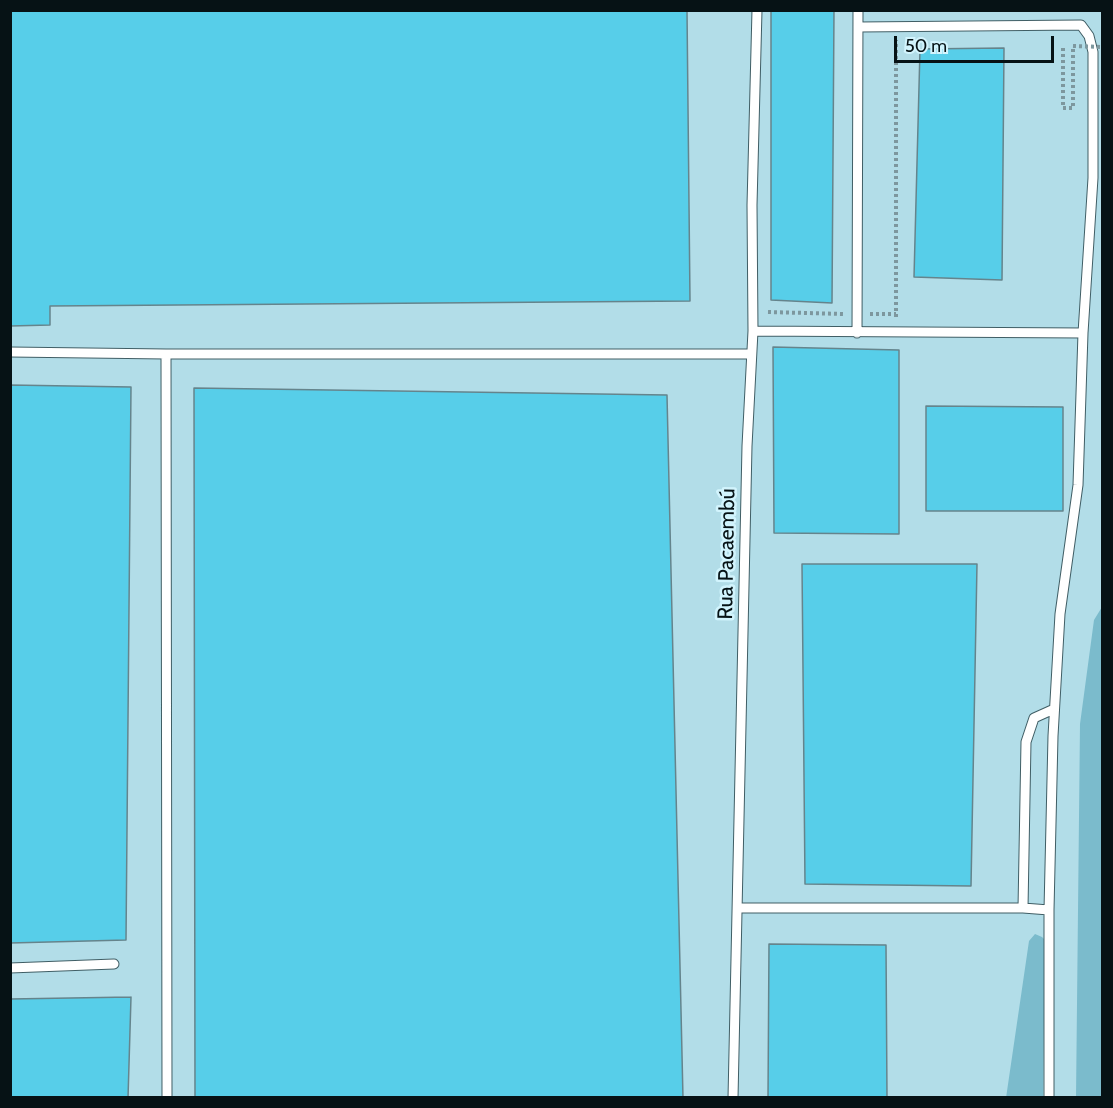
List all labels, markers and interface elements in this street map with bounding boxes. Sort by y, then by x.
scale bar [897,24,1058,62]
text: 50 m [905,35,947,57]
street label: Rua Pacaembú [713,488,741,620]

